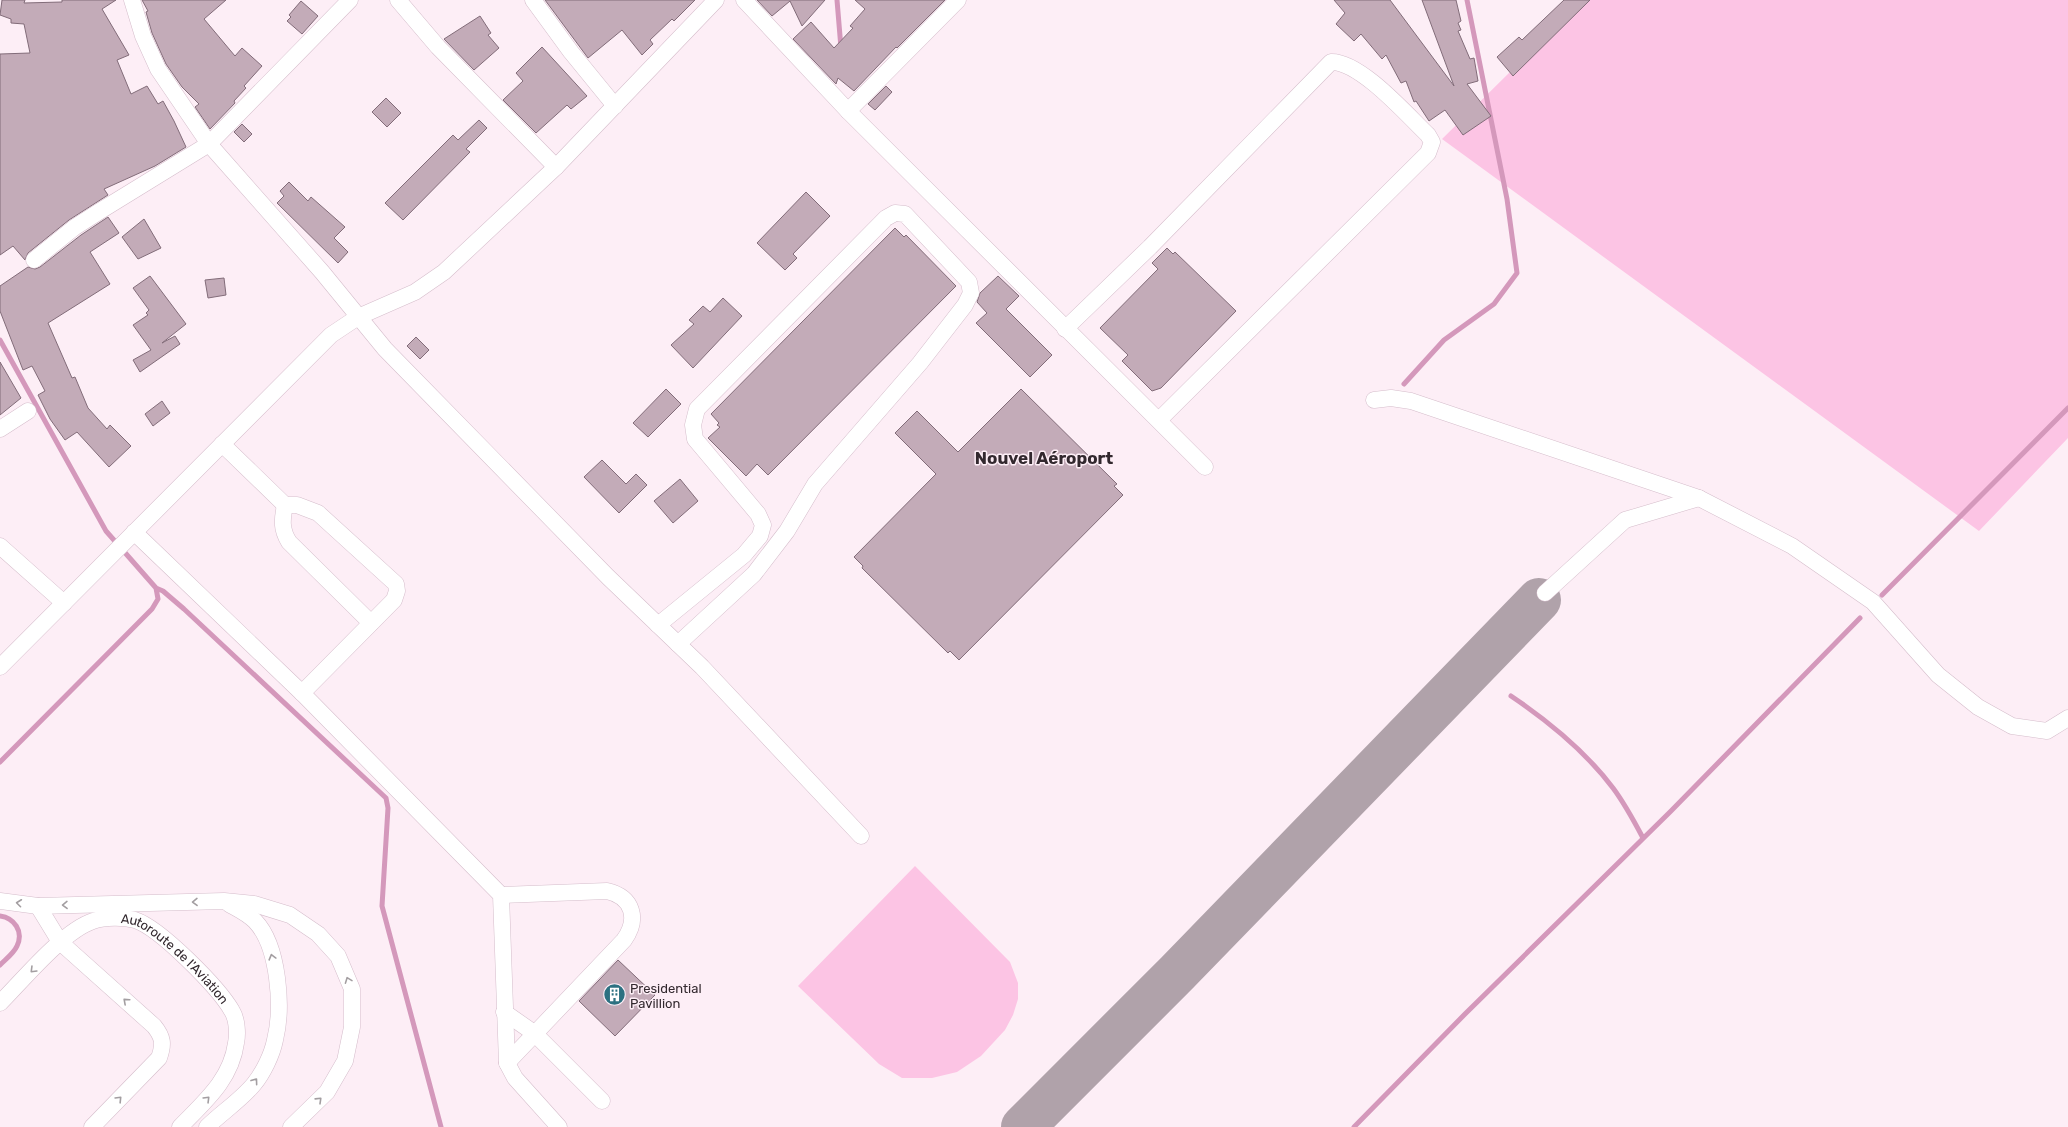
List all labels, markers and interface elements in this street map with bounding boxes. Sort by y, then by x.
district label: Nouvel Aéroport [975,448,1113,468]
one-way arrow [192,898,198,906]
one-way arrow [16,899,22,908]
one-way arrow [62,901,68,909]
street label: Autoroute de l'Aviation [120,911,232,1007]
one-way arrow [268,954,277,961]
one-way arrow [30,965,38,973]
one-way arrow [344,976,352,983]
place label: Presidential Pavillion [630,981,702,1011]
building icon: Presidential Pavillion [601,982,627,1008]
one-way arrow [123,999,130,1006]
one-way arrow [250,1078,258,1085]
one-way arrow [114,1096,122,1104]
one-way arrow [202,1096,210,1104]
one-way arrow [314,1097,322,1105]

